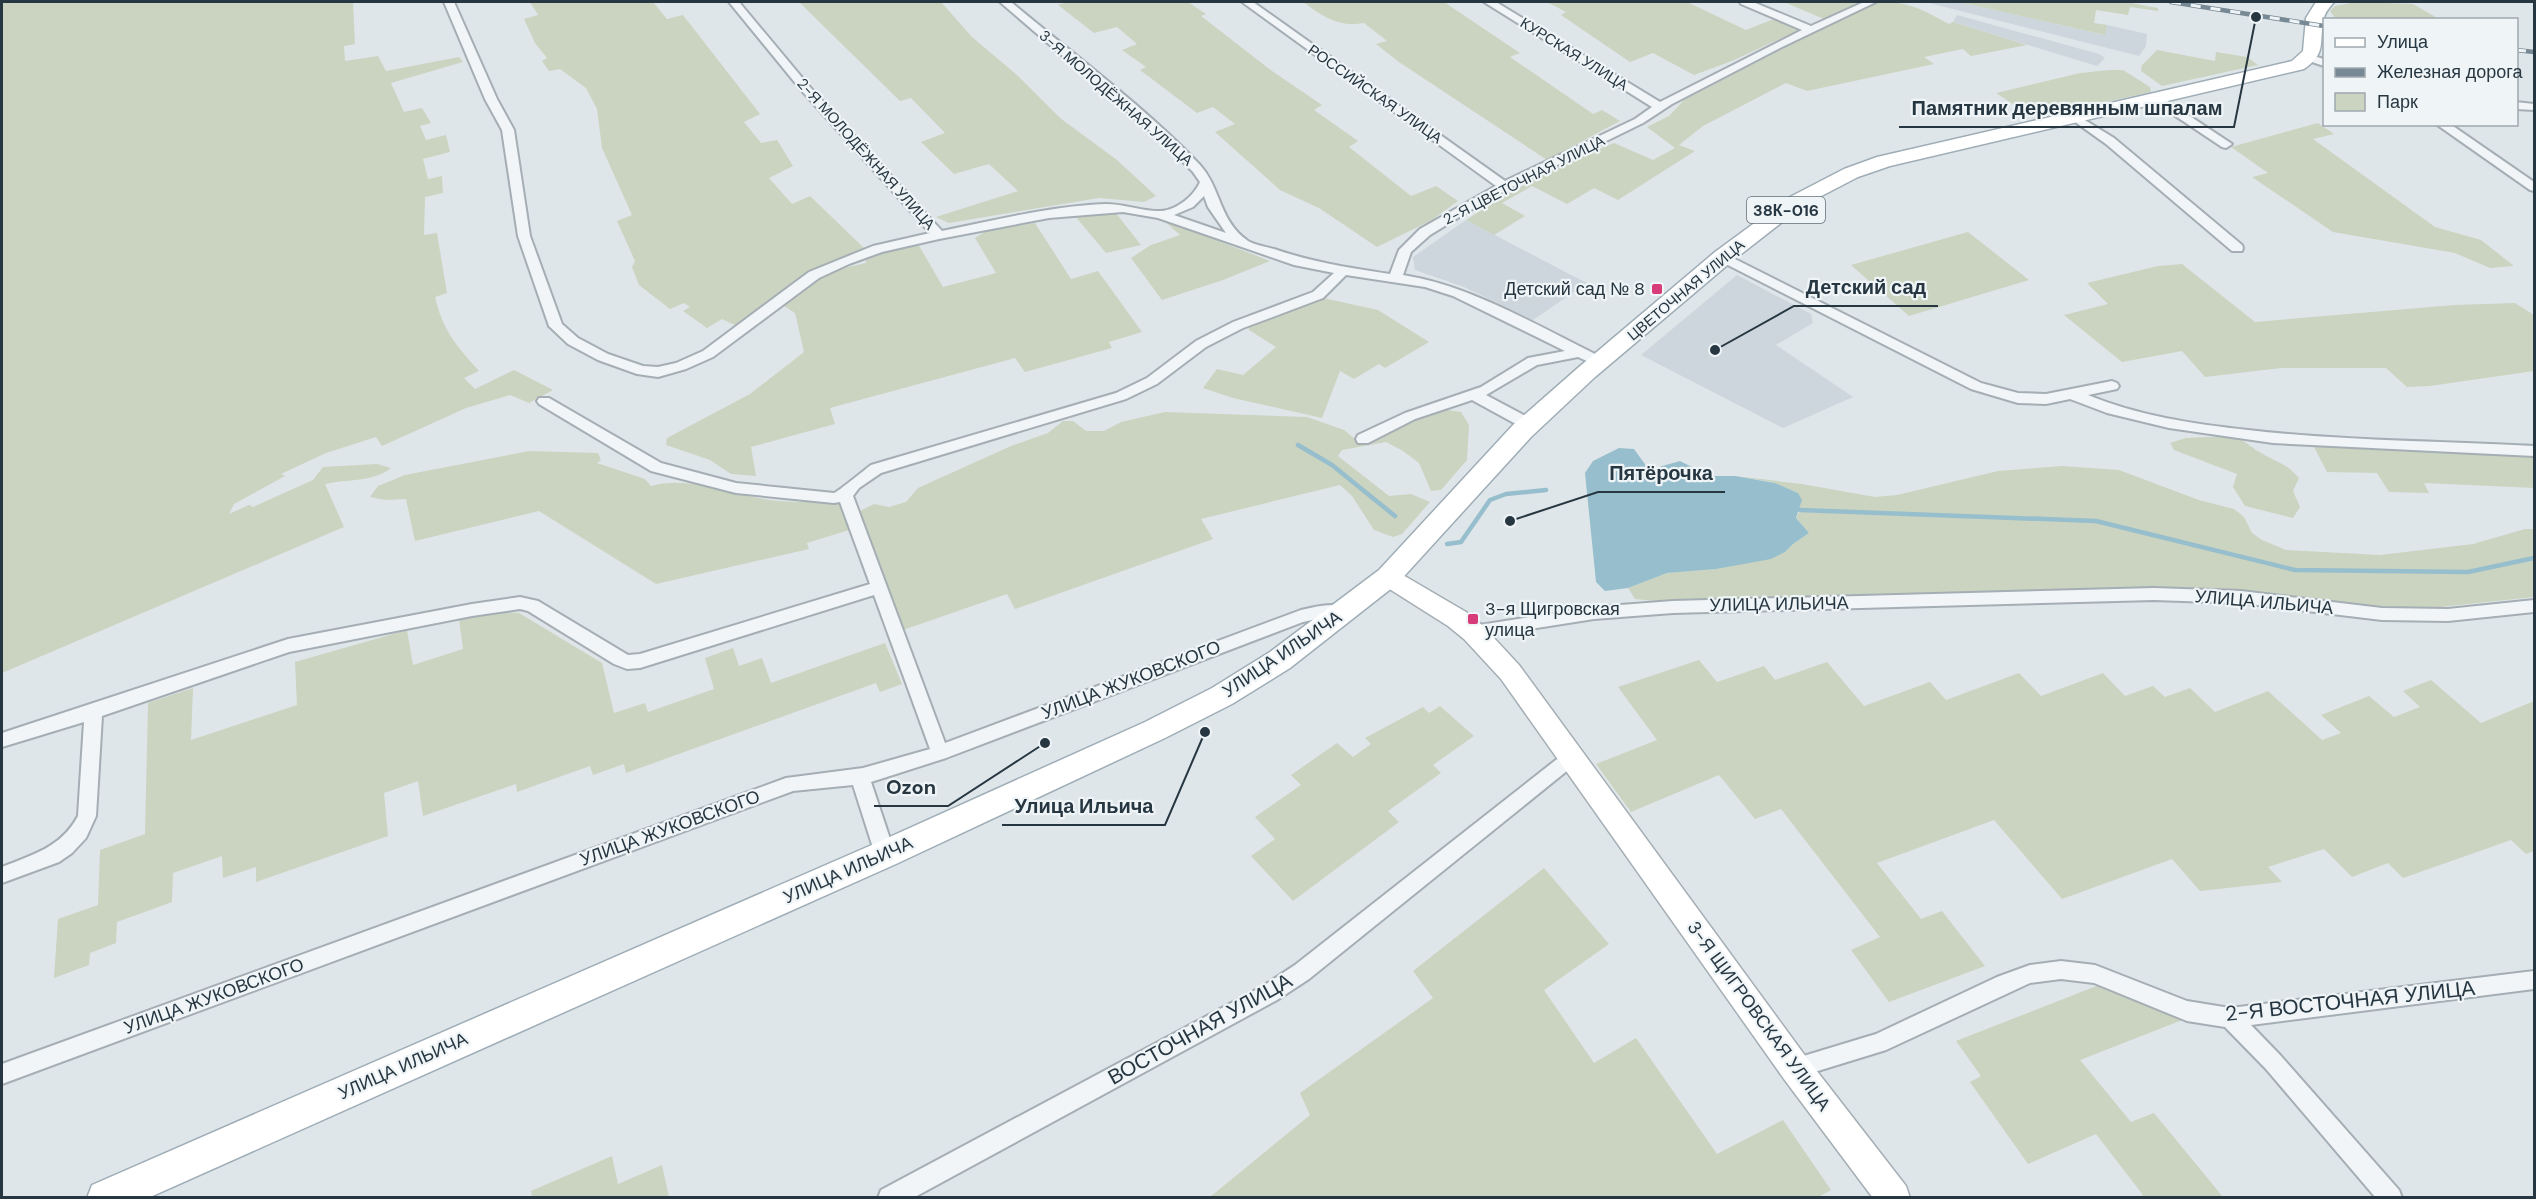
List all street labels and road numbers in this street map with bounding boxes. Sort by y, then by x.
street label: КУРСКАЯ УЛИЦА [1516,13,1632,95]
street label: 3-Я МОЛОДЁЖНАЯ УЛИЦА [1035,26,1197,170]
street label: РОССИЙСКАЯ УЛИЦА [1304,40,1446,148]
street label: 2-Я МОЛОДЁЖНАЯ УЛИЦА [793,74,939,234]
street label: 2-Я ЦВЕТОЧНАЯ УЛИЦА [1440,130,1608,230]
road number: 38К-016 [1747,197,1825,223]
street label: ЦВЕТОЧНАЯ УЛИЦА [1623,235,1749,345]
street label: УЛИЦА ИЛЬИЧА [2194,584,2334,620]
street label: УЛИЦА ИЛЬИЧА [1709,591,1849,617]
street label: УЛИЦА ИЛЬИЧА [1218,605,1346,703]
street label: УЛИЦА ЖУКОВСКОГО [1038,635,1224,725]
street label: УЛИЦА ЖУКОВСКОГО [577,784,763,872]
street label: УЛИЦА ИЛЬИЧА [780,831,916,909]
street label: 3-Я ЩИГРОВСКАЯ УЛИЦА [1682,916,1836,1116]
street label: УЛИЦА ЖУКОВСКОГО [121,952,307,1040]
street label: ВОСТОЧНАЯ УЛИЦА [1103,967,1297,1091]
street label: 2-Я ВОСТОЧНАЯ УЛИЦА [2224,974,2476,1028]
street label: УЛИЦА ИЛЬИЧА [335,1027,471,1105]

